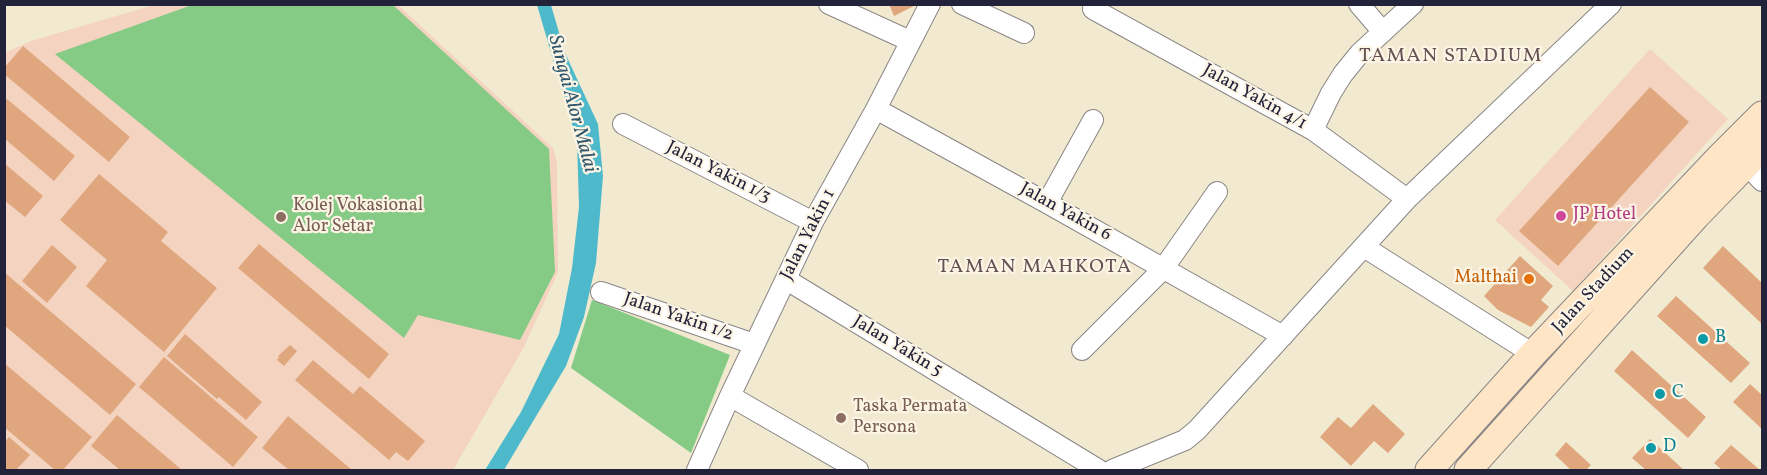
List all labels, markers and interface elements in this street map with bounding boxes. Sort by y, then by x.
water label: Sungai Alor Malai [541,33,601,175]
district label: TAMAN STADIUM [1359,45,1543,69]
street label: Jalan Yakin 4/1 [1198,60,1310,136]
street label: Jalan Yakin 1/3 [662,137,774,209]
street label: Jalan Yakin 6 [1015,179,1115,247]
street label: Jalan Yakin 1 [777,186,841,284]
place label: Kolej Vokasional Alor Setar [293,196,423,238]
place label: JP Hotel [1573,205,1636,227]
marker: JP Hotel [1554,209,1568,223]
marker: Kolej Vokasional Alor Setar [274,210,288,224]
street label: Jalan Stadium [1548,243,1640,339]
district label: TAMAN MAHKOTA [938,256,1132,280]
place label: Malthai [1454,268,1517,290]
marker: Malthai [1522,272,1536,286]
street label: Jalan Yakin 1/2 [620,289,736,347]
street label: Jalan Yakin 5 [848,312,946,382]
place label: B [1715,328,1726,350]
marker: B [1696,332,1710,346]
place label: C [1672,383,1684,405]
marker: C [1653,387,1667,401]
place label: Taska Permata Persona [853,397,968,440]
marker: Taska Permata Persona [834,411,848,425]
place label: D [1663,437,1676,459]
marker: D [1644,441,1658,455]

